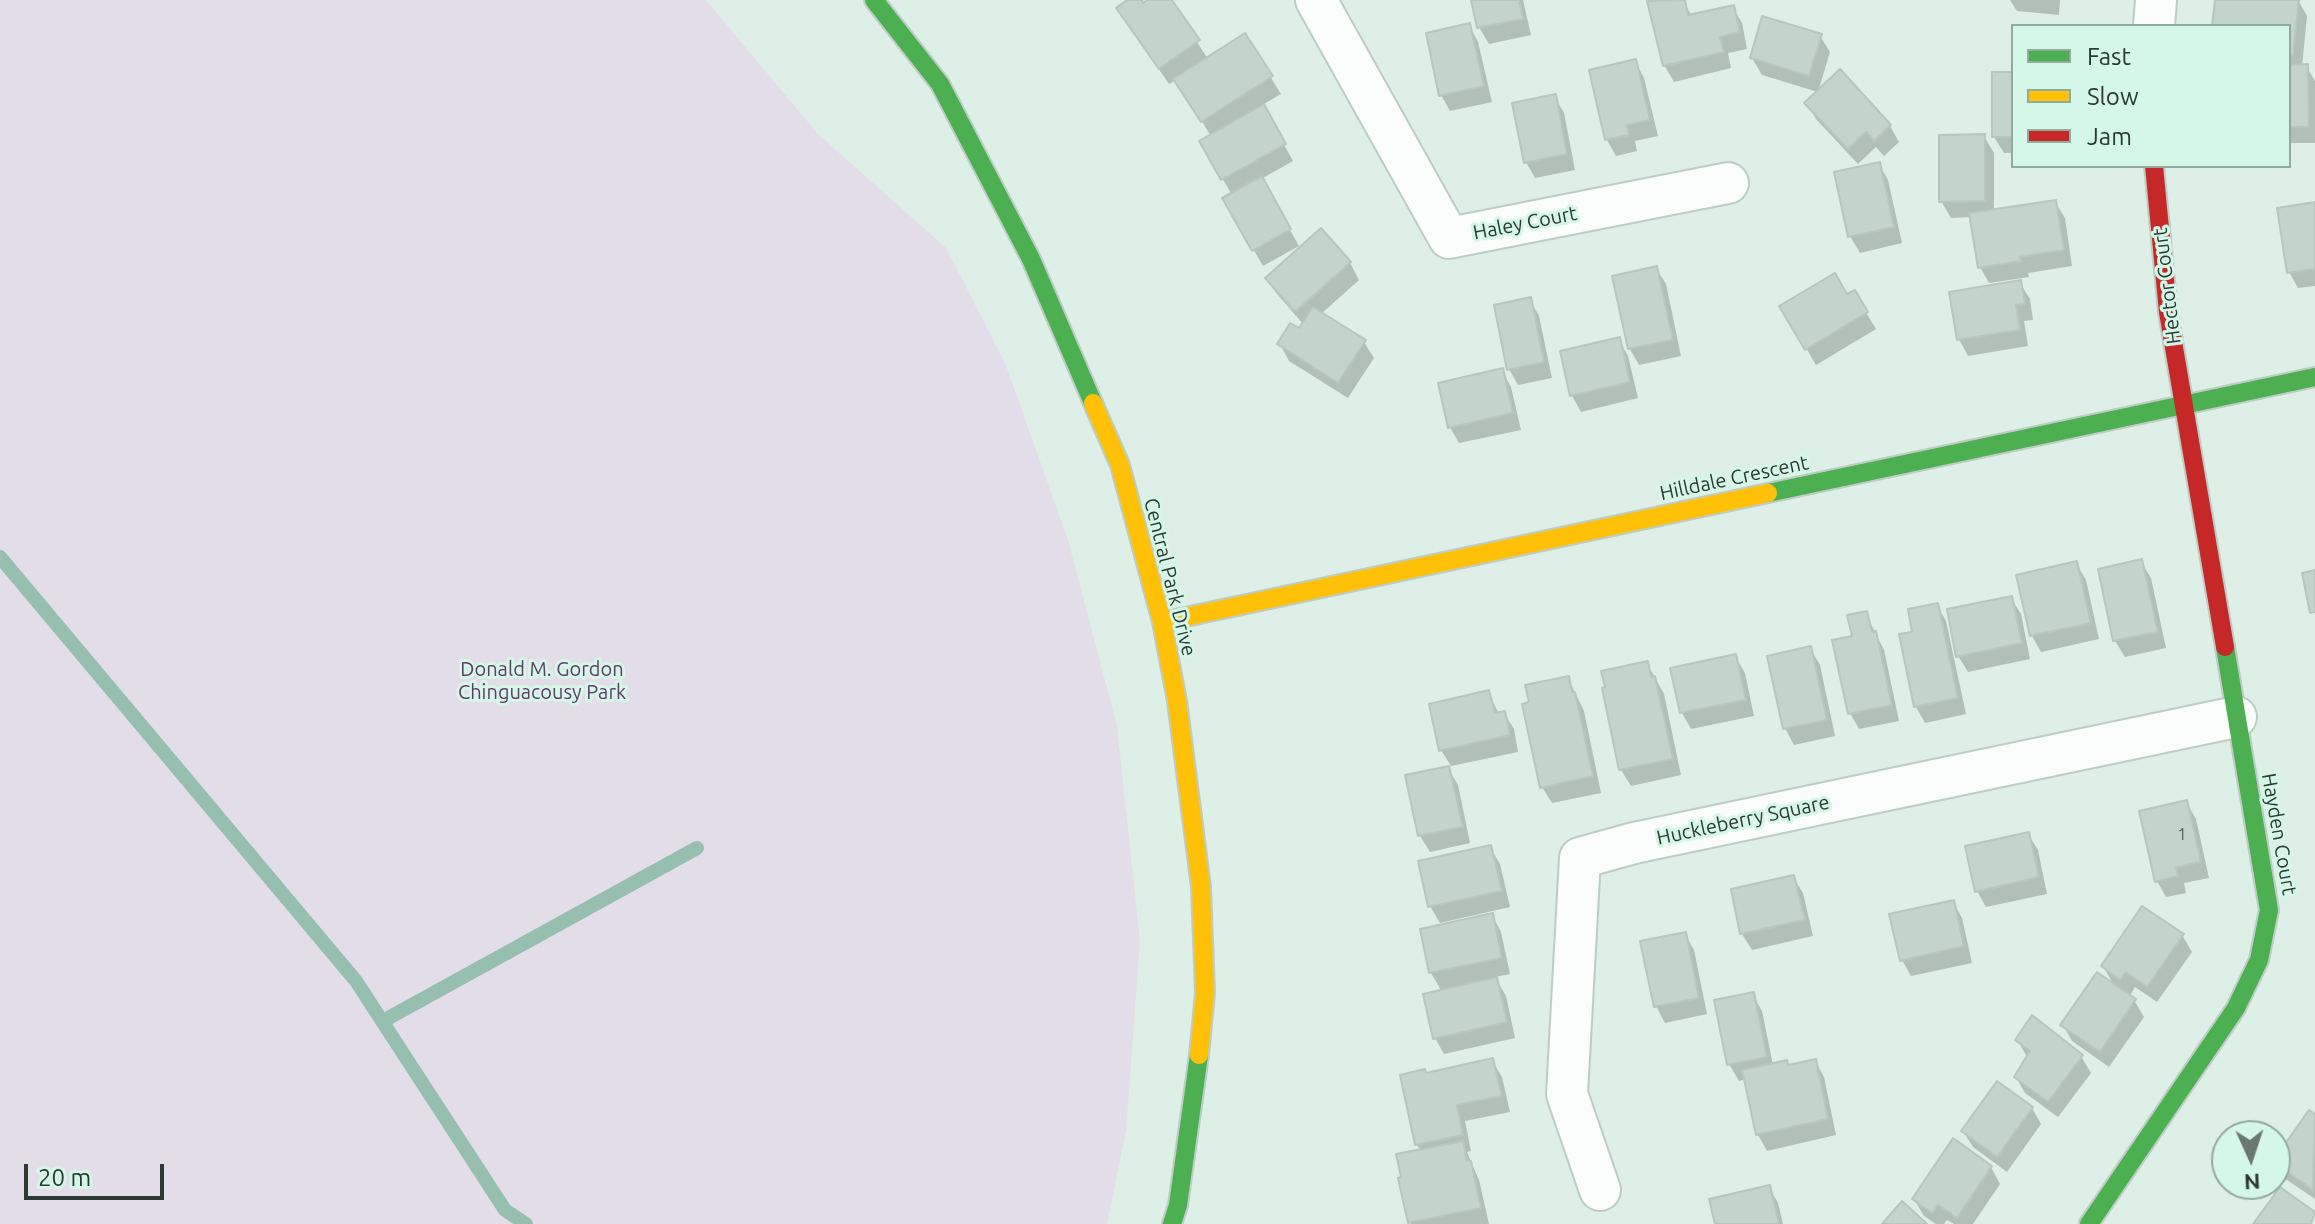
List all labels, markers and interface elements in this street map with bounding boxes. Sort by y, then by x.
legend [2011,24,2291,168]
text: Fast [2087,43,2131,70]
text: Slow [2087,83,2139,110]
text: Jam [2087,123,2132,150]
street label: Haley Court [1471,201,1579,245]
street label: Hector Court [2148,227,2186,345]
street label: Hilldale Crescent [1658,451,1810,505]
street label: Central Park Drive [1139,496,1201,658]
park label: Donald M. Gordon Chinguacousy Park [458,657,626,704]
street label: Hayden Court [2256,771,2302,897]
street label: Huckleberry Square [1654,790,1832,850]
house number: 1 [2177,825,2187,845]
north arrow [2211,1120,2291,1200]
scale bar [28,1148,168,1198]
text: 20 m [38,1164,91,1191]
text: N [2243,1170,2261,1195]

